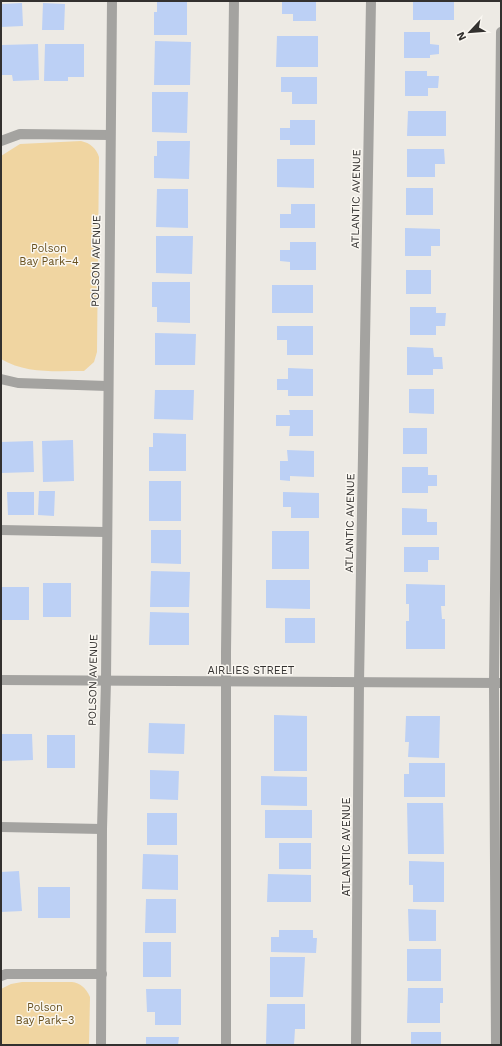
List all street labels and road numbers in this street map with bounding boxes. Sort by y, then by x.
street label: ATLANTIC AVENUE [349,149,363,249]
street label: POLSON AVENUE [89,215,103,307]
street label: ATLANTIC AVENUE [343,473,357,573]
street label: POLSON AVENUE [86,634,100,726]
street label: AIRLIES STREET [208,664,295,677]
street label: ATLANTIC AVENUE [340,797,353,897]

